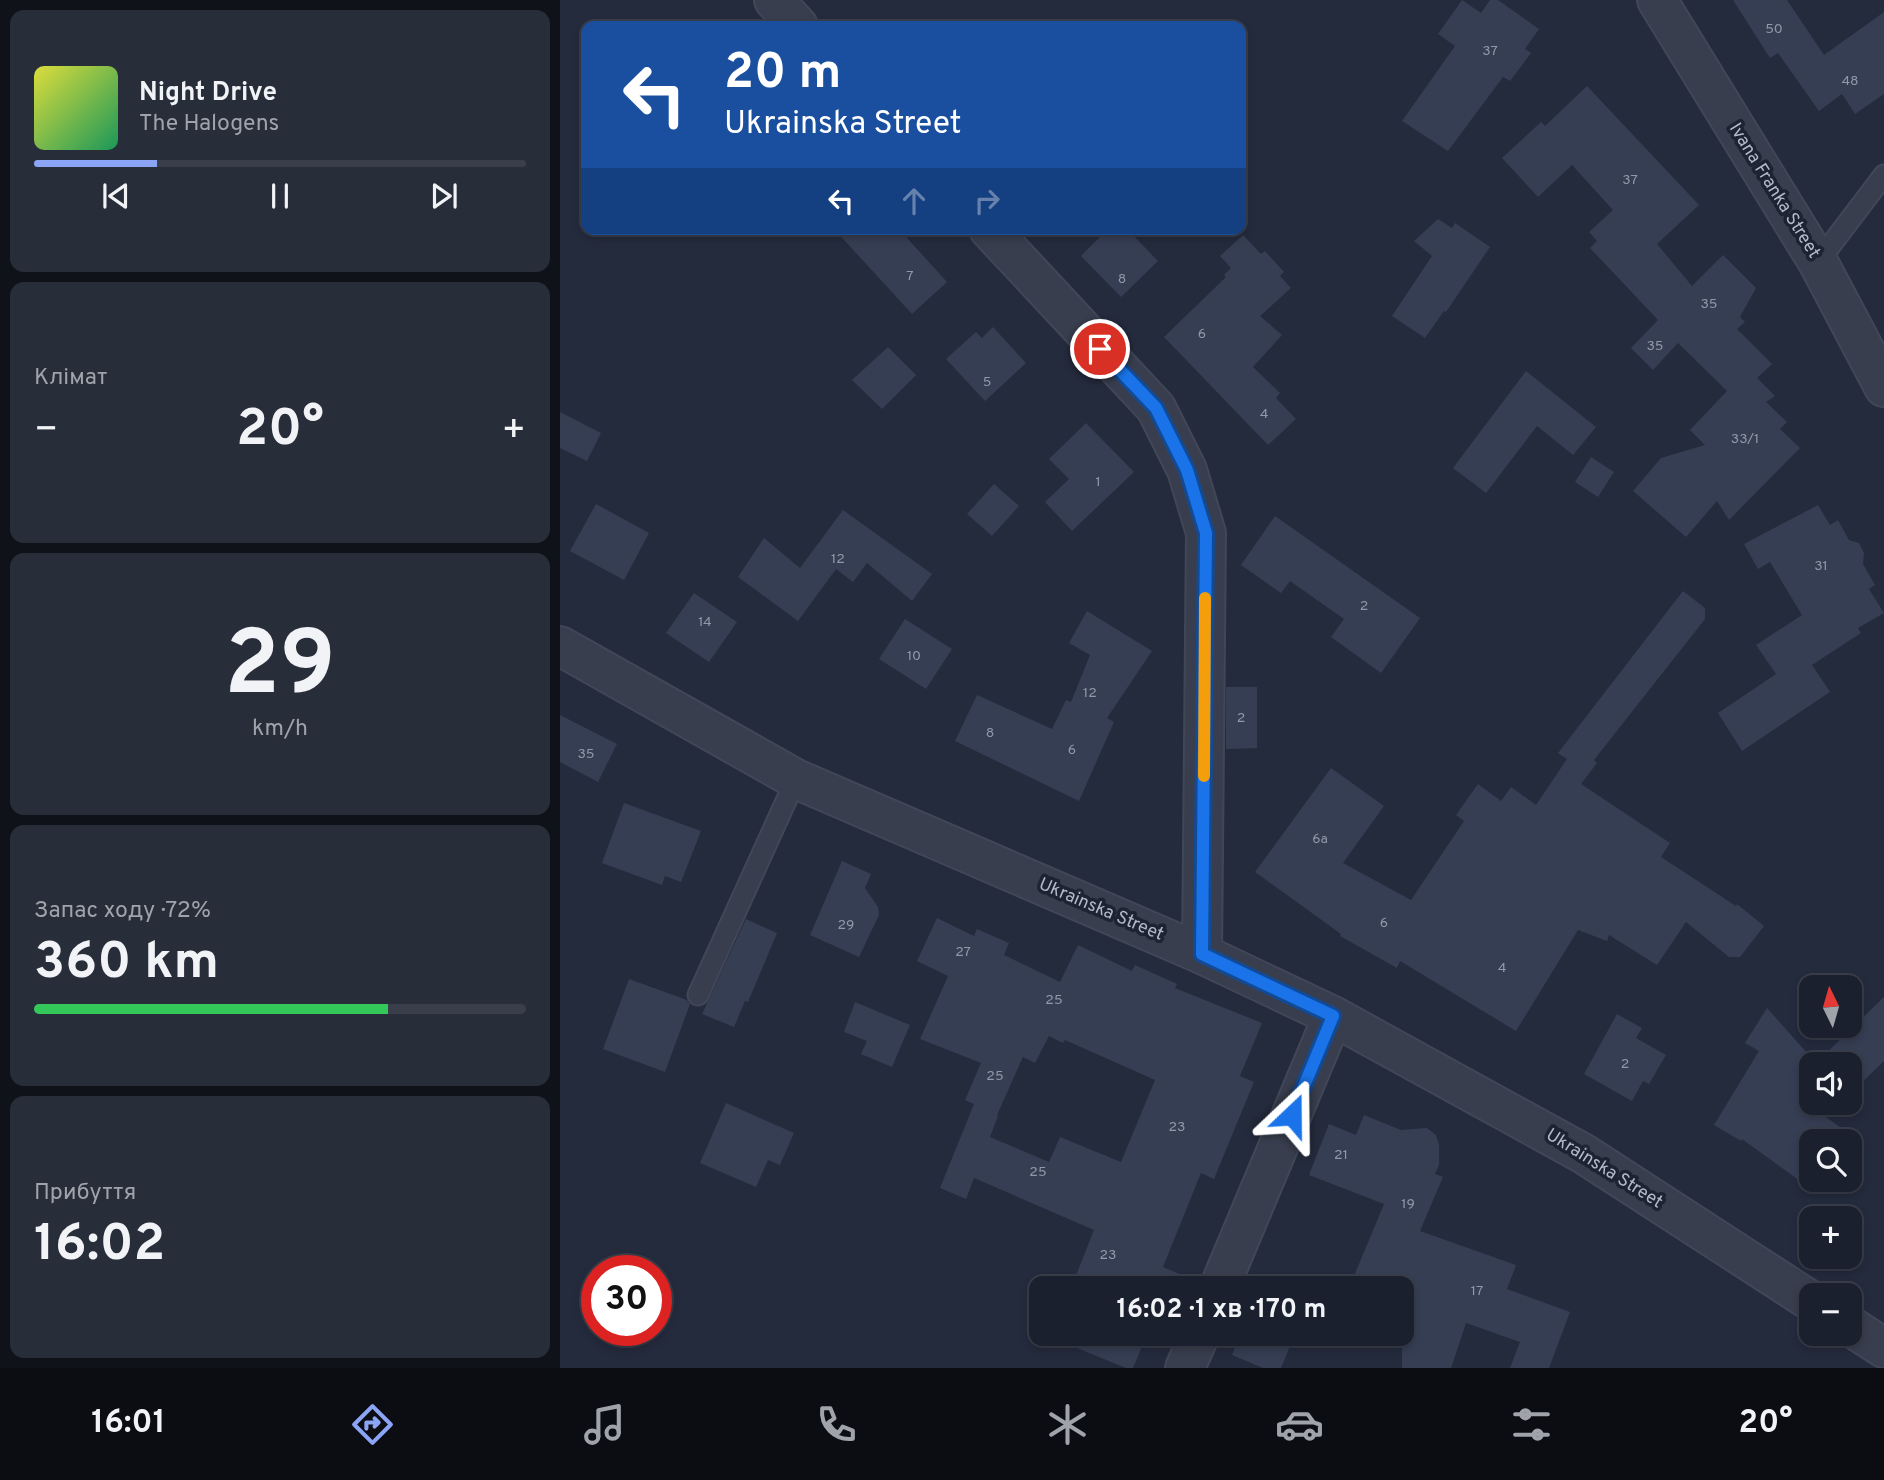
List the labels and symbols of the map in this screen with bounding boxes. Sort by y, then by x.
house number: 50 [1765,21,1783,38]
house number: 37 [1482,43,1498,60]
house number: 48 [1841,73,1859,90]
street label: Ivana Franka Street [1723,119,1825,263]
house number: 37 [1622,172,1638,189]
house number: 7 [906,268,914,285]
house number: 8 [1118,271,1126,288]
house number: 35 [1700,296,1718,313]
pin [1070,319,1130,379]
house number: 6 [1198,326,1206,343]
house number: 35 [1646,338,1664,355]
house number: 5 [983,374,991,391]
house number: 4 [1260,406,1268,423]
house number: 33/1 [1731,431,1759,448]
house number: 1 [1095,474,1101,491]
house number: 12 [831,551,845,568]
house number: 31 [1814,558,1828,575]
house number: 2 [1360,598,1368,615]
house number: 14 [698,614,712,631]
house number: 10 [907,648,921,665]
house number: 12 [1083,685,1097,702]
house number: 2 [1237,710,1245,727]
house number: 8 [986,725,994,742]
house number: 6 [1068,742,1076,759]
house number: 35 [577,746,595,763]
house number: 6а [1312,831,1328,848]
street label: Ukrainska Street [1035,873,1167,947]
house number: 6 [1380,915,1388,932]
house number: 29 [838,917,854,934]
house number: 27 [955,944,971,961]
house number: 4 [1498,960,1506,977]
north arrow [1799,975,1862,1038]
house number: 25 [1045,992,1063,1009]
house number: 2 [1621,1056,1629,1073]
house number: 25 [986,1068,1004,1085]
position arrow [1255,1078,1329,1152]
house number: 23 [1169,1119,1186,1136]
street label: Ukrainska Street [1541,1124,1667,1214]
house number: 21 [1334,1147,1348,1164]
house number: 25 [1029,1164,1047,1181]
house number: 19 [1401,1196,1415,1213]
house number: 23 [1100,1247,1117,1264]
speed limit sign: 30 [581,1255,672,1346]
house number: 17 [1471,1283,1483,1300]

